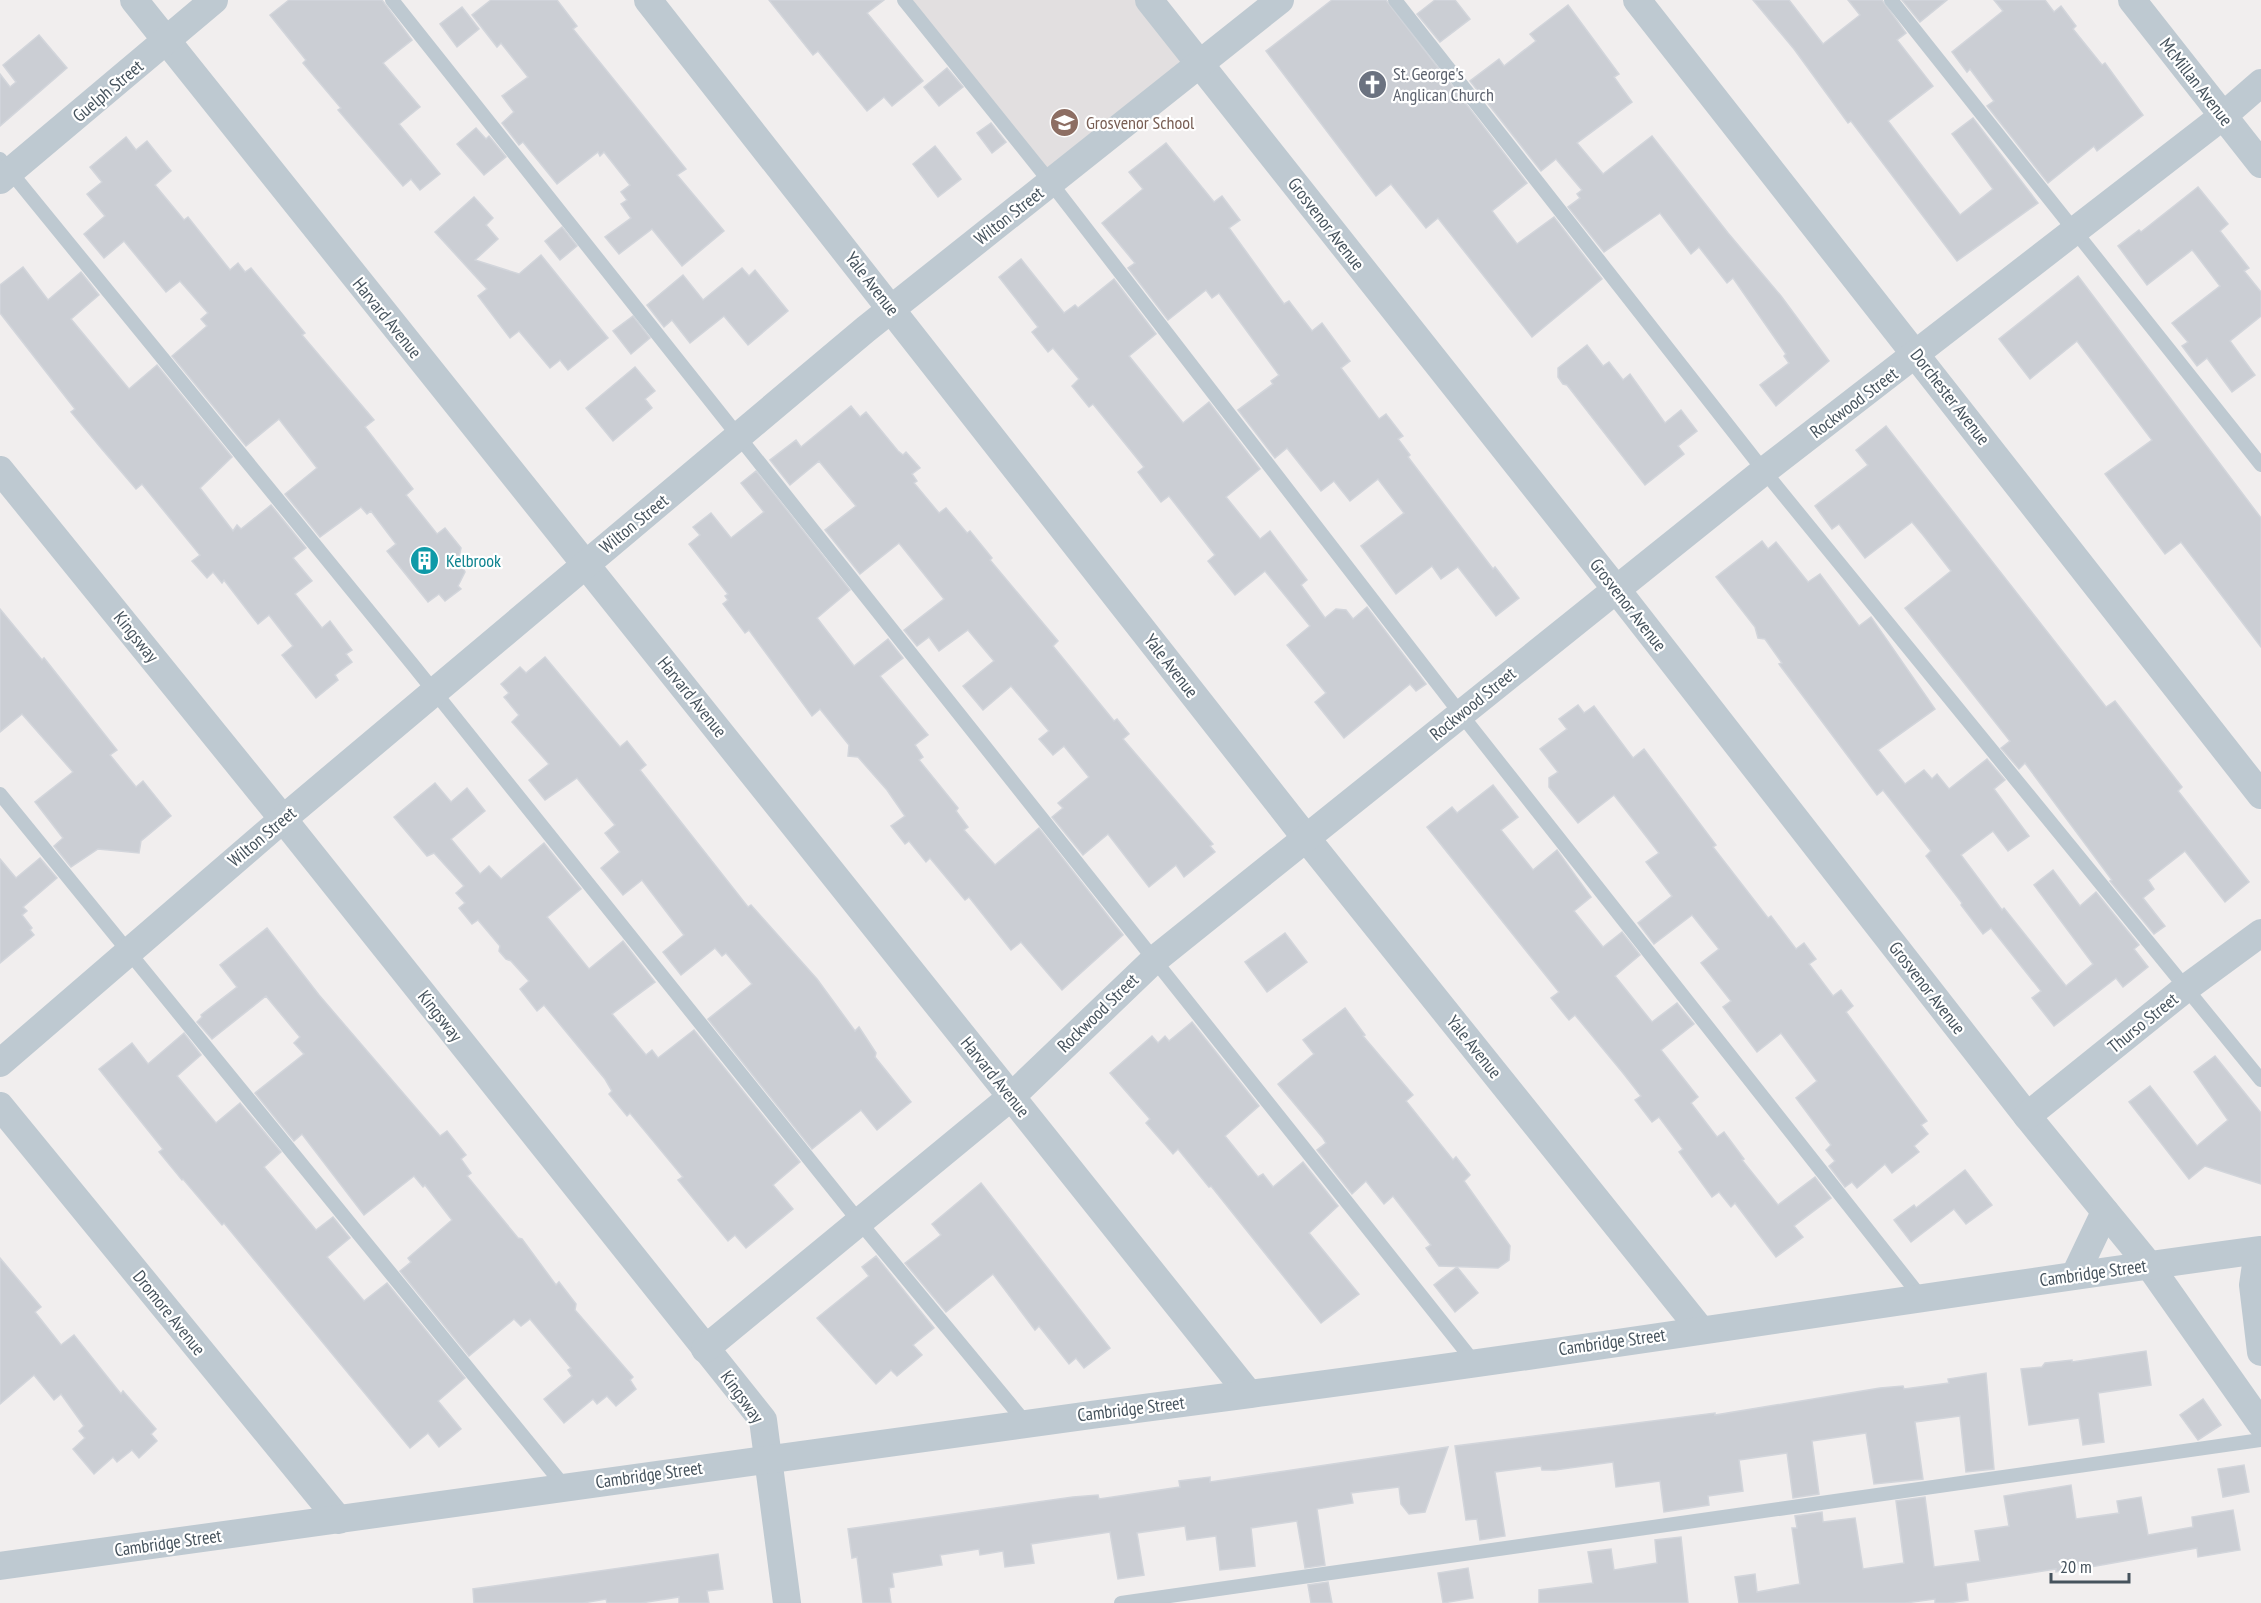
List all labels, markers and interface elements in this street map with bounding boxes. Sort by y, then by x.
street label: McMillan Avenue [2155,33,2238,130]
street label: Guelph Street [68,54,148,127]
place label: St. George's Anglican Church [1393,62,1494,106]
church icon: St. George's Anglican Church [1356,68,1388,100]
school or university icon: Grosvenor School [1049,107,1081,139]
place label: Grosvenor School [1086,111,1195,134]
street label: Grosvenor Avenue [1283,173,1370,275]
street label: Wilton Street [969,181,1048,250]
street label: Yale Avenue [840,247,904,320]
street label: Harvard Avenue [348,273,427,363]
street label: Dorchester Avenue [1906,344,1995,449]
street label: Rockwood Street [1805,362,1902,443]
street label: Wilton Street [595,489,673,558]
building icon: Kelbrook [409,545,441,577]
place label: Kelbrook [446,549,501,572]
street label: Grosvenor Avenue [1585,554,1672,656]
street label: Kingsway [109,606,164,667]
street label: Yale Avenue [1139,629,1203,702]
street label: Harvard Avenue [653,652,732,742]
street label: Rockwood Street [1425,662,1520,745]
street label: Wilton Street [223,802,300,872]
street label: Grosvenor Avenue [1884,937,1971,1039]
street label: Rockwood Street [1052,968,1143,1057]
street label: Kingsway [413,985,468,1046]
street label: Thurso Street [2103,987,2182,1058]
street label: Yale Avenue [1442,1010,1507,1083]
street label: Harvard Avenue [956,1032,1035,1122]
street label: Cambridge Street [2038,1254,2148,1291]
street label: Dromore Avenue [128,1265,211,1360]
street label: Cambridge Street [1557,1323,1667,1360]
street label: Kingsway [716,1366,769,1428]
street label: Cambridge Street [1076,1391,1186,1426]
street label: Cambridge Street [594,1456,704,1493]
street label: Cambridge Street [113,1524,223,1561]
scale bar [2051,1546,2129,1584]
text: 20 m [2060,1555,2092,1578]

